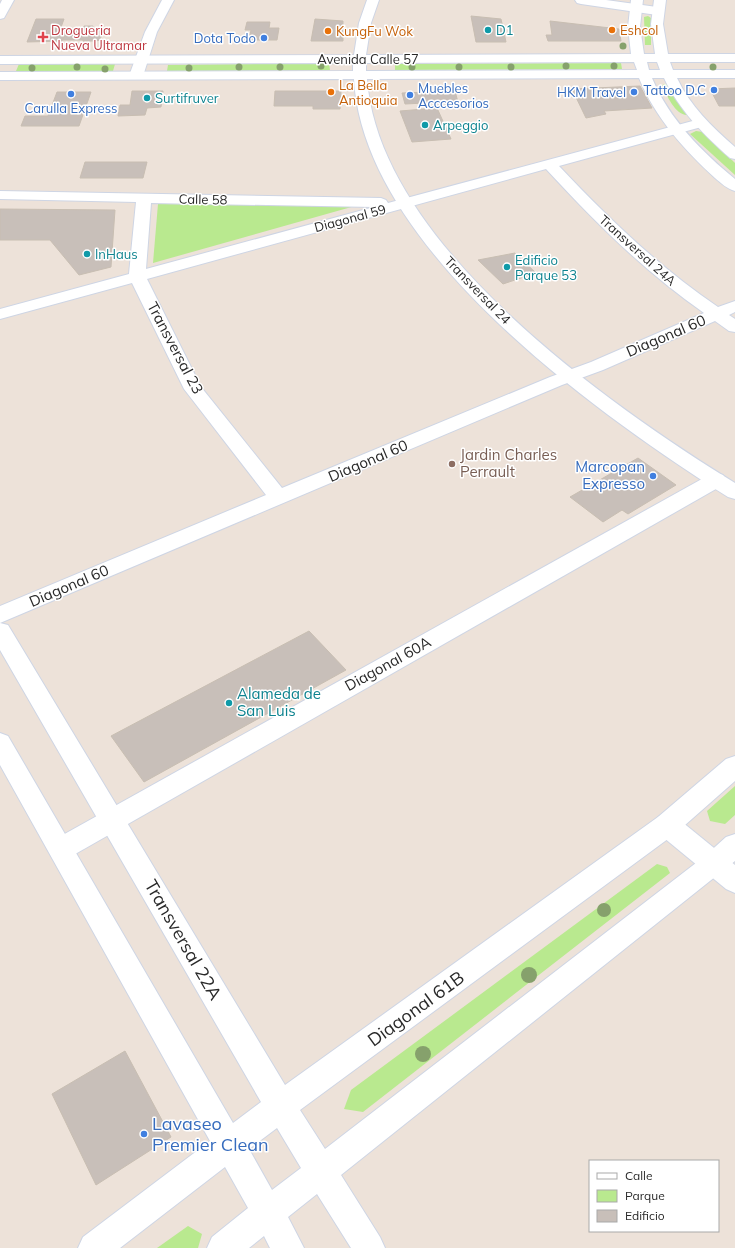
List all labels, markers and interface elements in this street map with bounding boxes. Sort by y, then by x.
place label: Drogueria Nueva Ultramar [51,22,147,53]
place label: D1 [496,22,514,38]
place label: Eshcol [620,22,658,38]
place label: KungFu Wok [336,23,413,39]
marker: D1 [483,25,493,35]
marker: Eshcol [607,25,617,35]
marker: KungFu Wok [323,26,333,36]
place label: Dota Todo [194,30,256,46]
marker: Drogueria Nueva Ultramar [38,32,48,42]
marker: Dota Todo [259,33,269,43]
street label: Avenida Calle 57 [317,51,419,67]
place label: La Bella Antioquia [339,77,397,108]
place label: Muebles Acccesorios [418,80,489,111]
place label: Tattoo D.C [644,82,706,98]
place label: HKM Travel [557,84,626,100]
marker: Tattoo D.C [709,85,719,95]
marker: La Bella Antioquia [326,87,336,97]
marker: HKM Travel [629,87,639,97]
marker: Carulla Express [66,89,76,99]
place label: Surtifruver [155,90,219,106]
marker: Muebles Acccesorios [405,90,415,100]
marker: Surtifruver [142,93,152,103]
place label: Carulla Express [24,100,118,116]
place label: Arpeggio [433,117,488,133]
marker: Arpeggio [420,120,430,130]
street label: Calle 58 [178,191,228,207]
street label: Diagonal 59 [312,201,388,235]
street label: Transversal 24A [596,211,680,289]
place label: InHaus [95,246,138,262]
marker: InHaus [82,249,92,259]
place label: Edificio Parque 53 [515,252,577,283]
street label: Transversal 24 [442,253,514,327]
marker: Edificio Parque 53 [502,262,512,272]
street label: Transversal 23 [143,298,208,397]
street label: Diagonal 60 [623,310,708,361]
street label: Diagonal 60 [325,435,410,486]
place label: Jardin Charles Perrault [460,445,557,481]
place label: Marcopan Expresso [575,457,645,493]
marker: Jardin Charles Perrault [447,459,457,469]
marker: Marcopan Expresso [648,471,658,481]
street label: Diagonal 60 [26,560,111,611]
street label: Diagonal 60A [341,632,434,695]
place label: Alameda de San Luis [237,684,321,720]
marker: Alameda de San Luis [224,698,234,708]
street label: Transversal 22A [140,875,227,1004]
street label: Diagonal 61B [363,966,469,1051]
place label: Lavaseo Premier Clean [152,1112,269,1156]
marker: Lavaseo Premier Clean [139,1129,149,1139]
legend [589,1160,719,1232]
text: Calle [625,1168,652,1183]
text: Parque [625,1188,665,1203]
text: Edificio [625,1208,665,1223]

